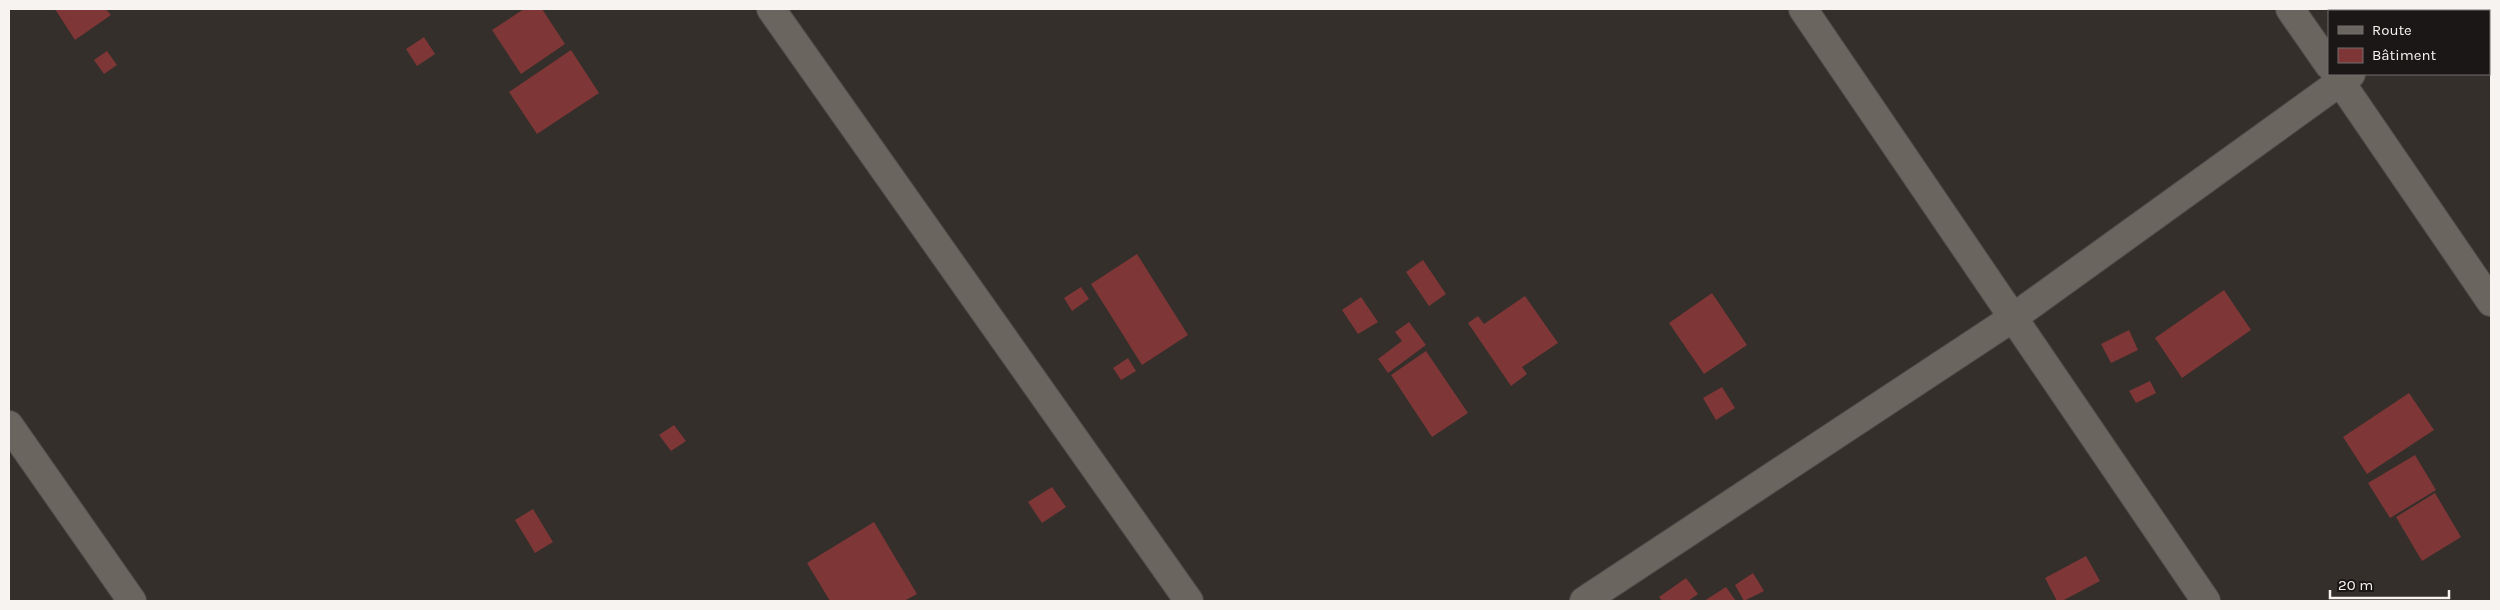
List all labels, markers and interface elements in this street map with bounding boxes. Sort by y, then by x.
legend [2328,10,2490,75]
text: Route [2372,21,2412,39]
text: Bâtiment [2372,46,2436,64]
scale bar [2330,568,2449,600]
text: 20 m [2338,576,2373,594]

